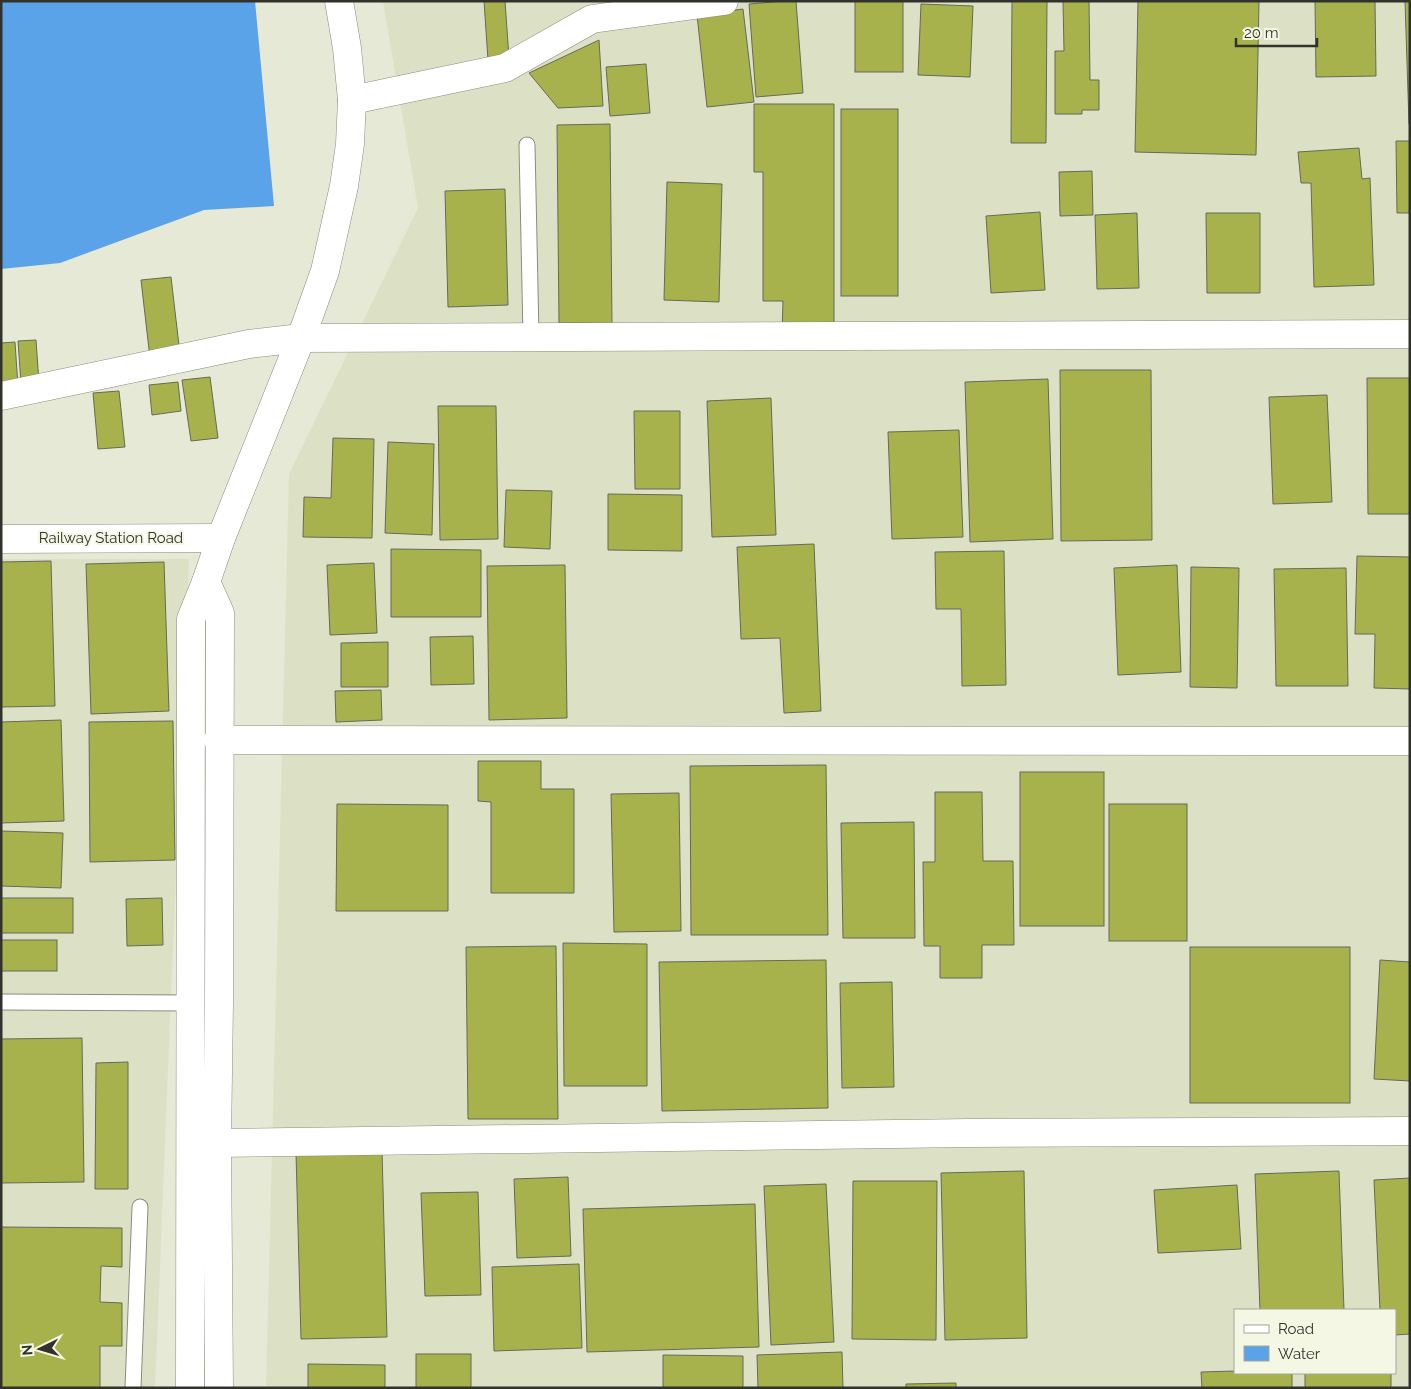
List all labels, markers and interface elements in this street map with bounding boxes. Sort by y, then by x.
scale bar [1236,15,1317,47]
text: 20 m [1244,24,1279,42]
street label: Railway Station Road [39,529,183,547]
legend [1234,1309,1396,1374]
text: Road [1278,1320,1314,1338]
north arrow [15,1324,65,1374]
text: N [19,1344,35,1356]
text: Water [1278,1345,1321,1363]

